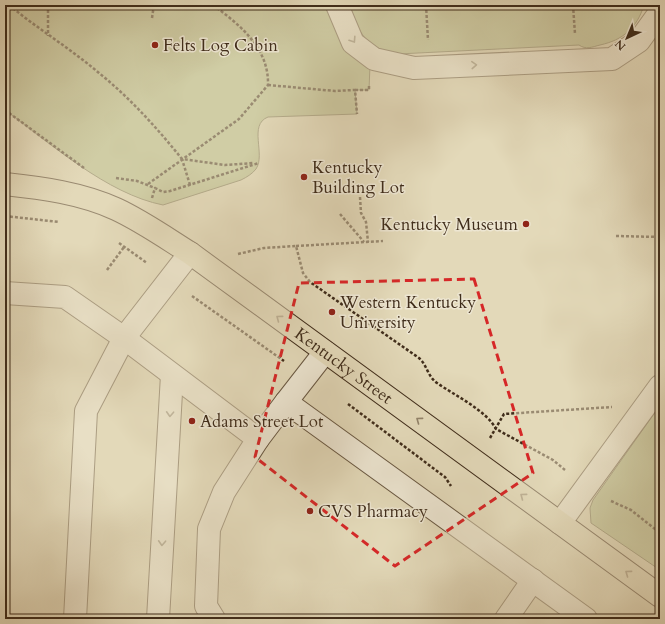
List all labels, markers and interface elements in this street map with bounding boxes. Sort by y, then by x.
north arrow [607,18,647,58]
place label: Felts Log Cabin [163,34,278,57]
one-way arrow [348,36,356,43]
text: N [611,36,629,54]
marker: Felts Log Cabin [150,40,160,50]
one-way arrow [471,61,477,70]
place label: Kentucky Building Lot [312,156,405,199]
marker: Kentucky Building Lot [299,172,309,182]
place label: Kentucky Museum [380,213,519,236]
marker: Kentucky Museum [521,219,531,229]
place label: Western Kentucky University [339,291,476,334]
marker: Western Kentucky University [327,307,337,317]
one-way arrow [277,316,284,323]
street label: Kentucky Street [290,322,398,409]
place label: Adams Street Lot [200,410,324,433]
one-way arrow [165,411,174,417]
marker: Adams Street Lot [187,416,197,426]
one-way arrow [416,418,423,425]
one-way arrow [521,494,528,501]
place label: CVS Pharmacy [318,500,428,523]
marker: CVS Pharmacy [305,506,315,516]
one-way arrow [158,540,167,546]
one-way arrow [626,571,633,578]

